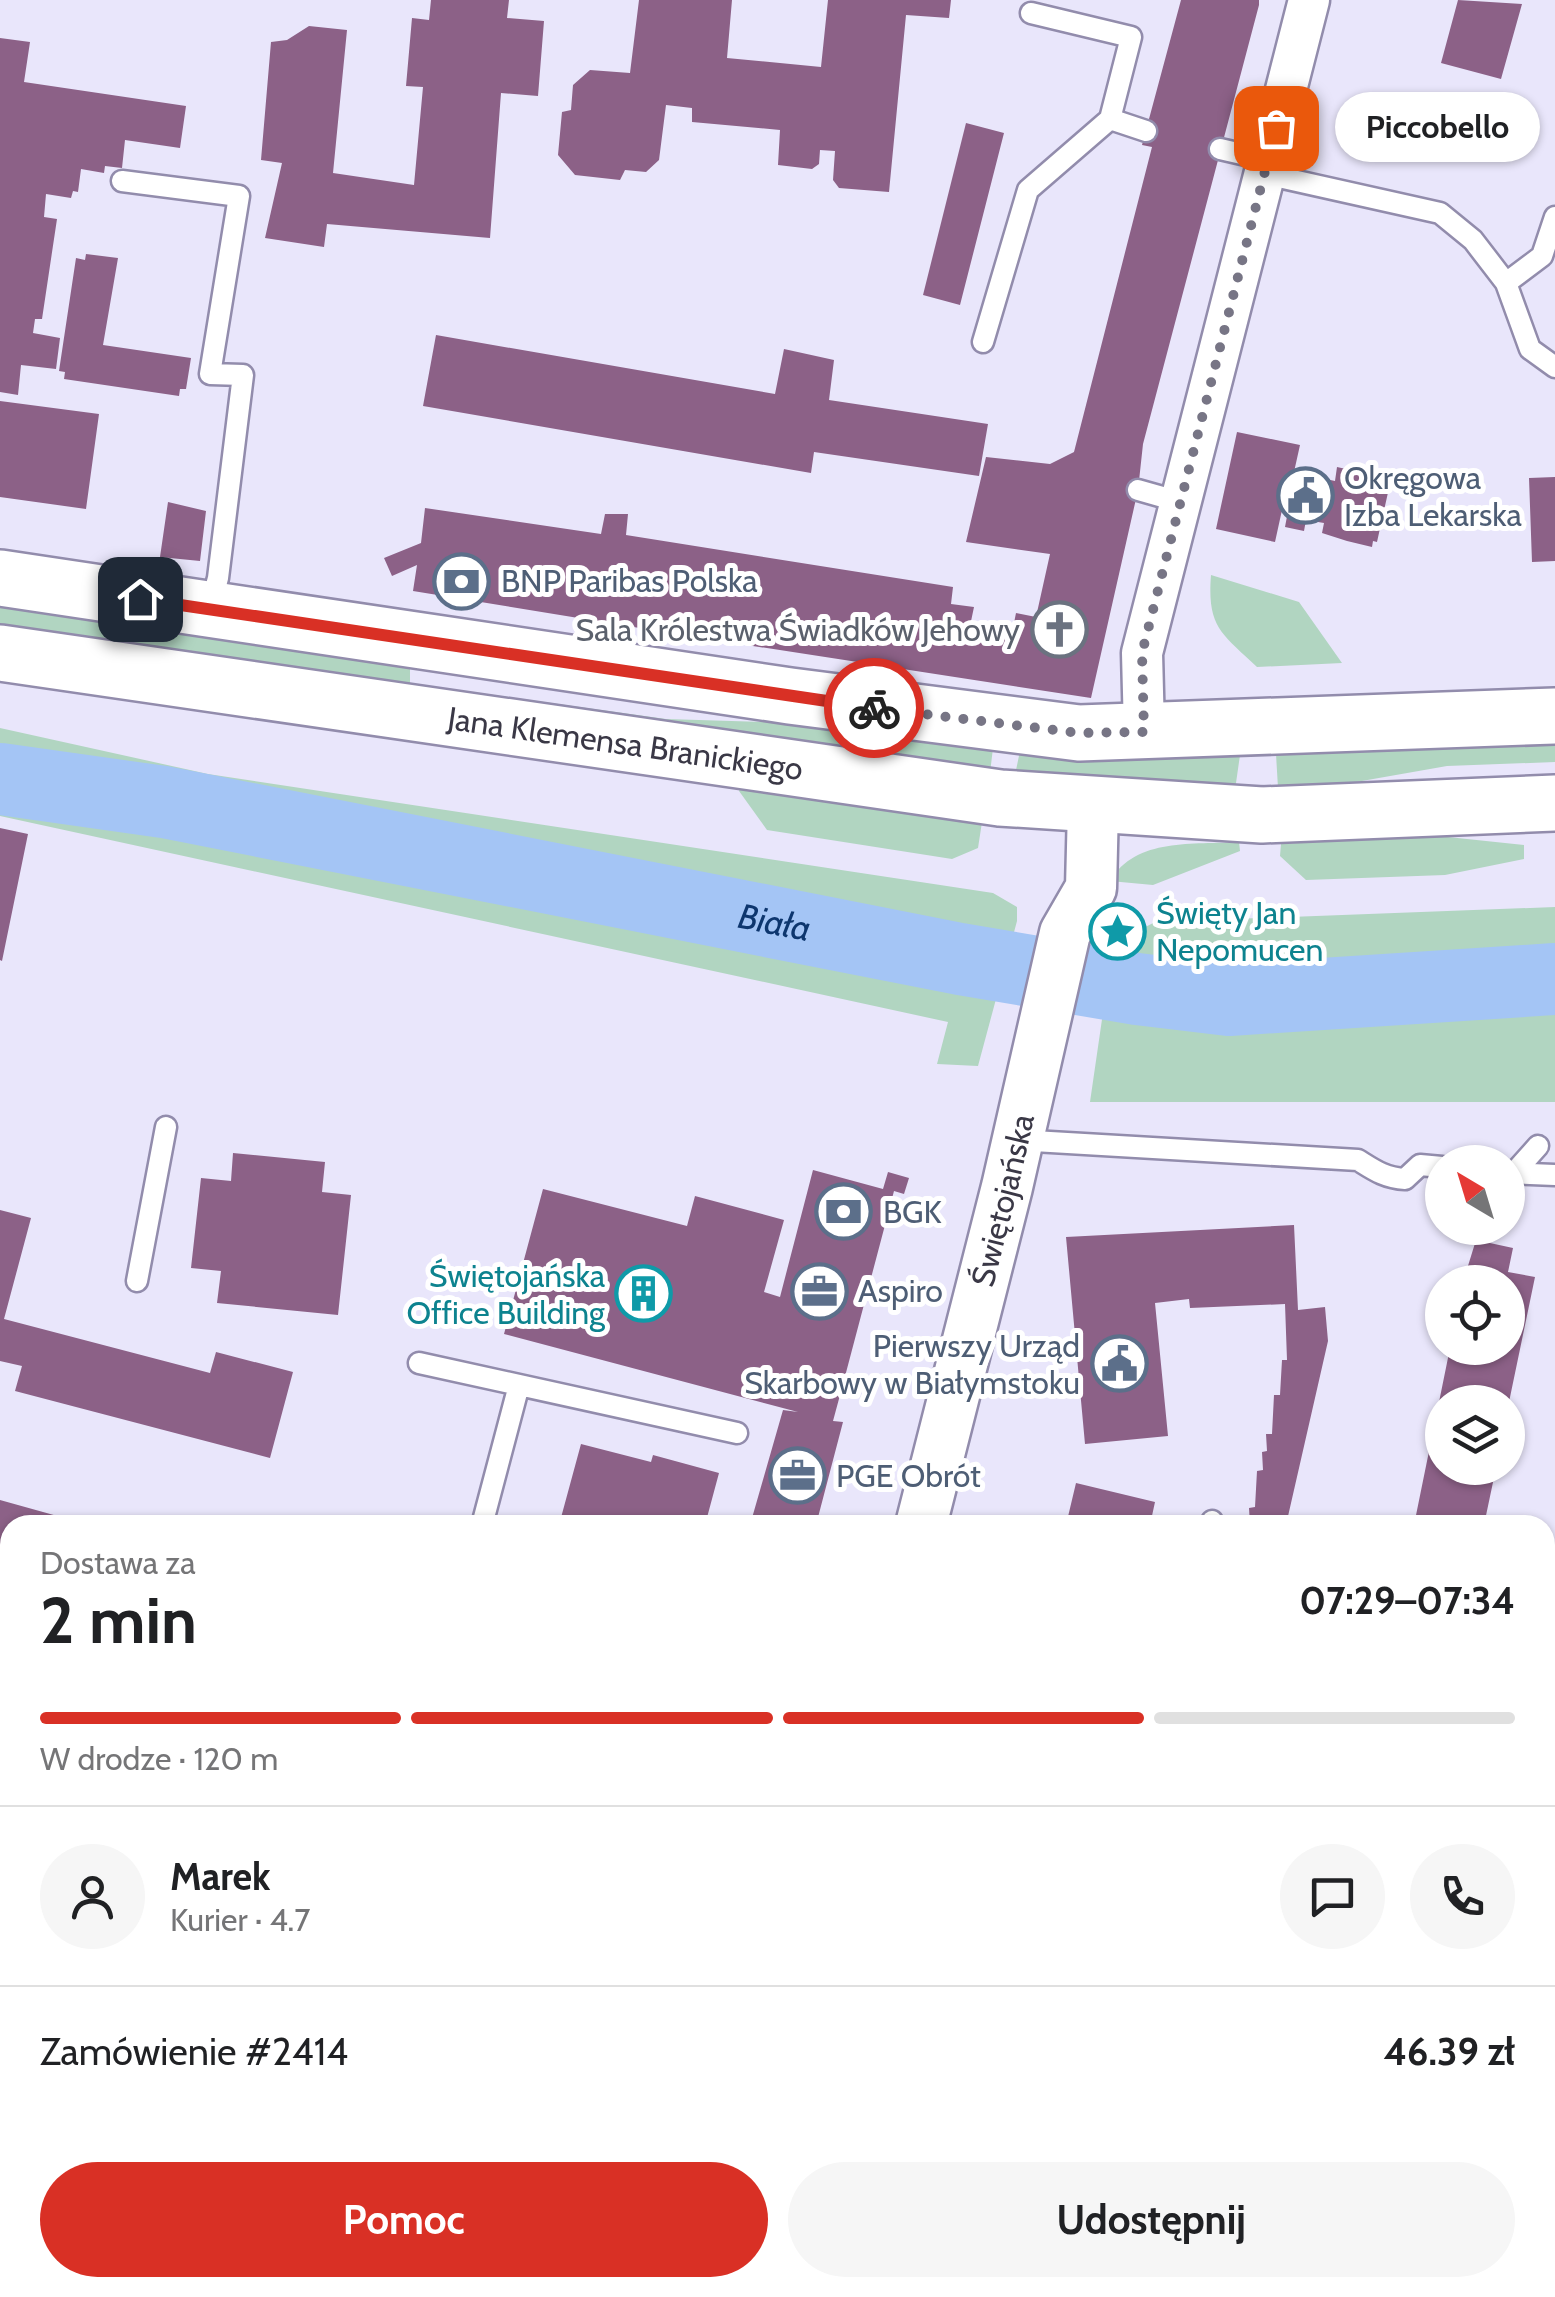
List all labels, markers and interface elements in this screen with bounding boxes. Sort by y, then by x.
pin [1234,86,1319,171]
callout: Piccobello [1336,93,1541,163]
icon: bag [1249,101,1304,156]
text: Piccobello [1366,107,1509,146]
place label: Okręgowa Izba Lekarska [1344,458,1522,534]
public building icon: Okręgowa Izba Lekarska [1275,466,1335,526]
bank icon: BNP Paribas Polska [432,551,492,611]
pin [98,557,183,642]
place label: BNP Paribas Polska [501,561,758,600]
icon: home [113,572,168,627]
church icon: Sala Królestwa Świadków Jehowy [1029,600,1089,660]
place label: Sala Królestwa Świadków Jehowy [575,610,1020,649]
courier [824,658,924,758]
icon: bike [847,681,902,736]
street label: Jana Klemensa Branickiego [444,698,806,788]
place label: Święty Jan Nepomucen [1156,893,1323,969]
water label: Biała [735,894,815,950]
place icon: Święty Jan Nepomucen [1087,901,1147,961]
street label: Świętojańska [962,1109,1042,1290]
north arrow [1425,1145,1525,1245]
map controls [1425,1145,1525,1485]
bank icon: BGK [814,1182,874,1242]
place label: BGK [883,1192,942,1231]
place label: Świętojańska Office Building [406,1256,606,1332]
office icon: Aspiro [789,1261,849,1321]
building icon: Świętojańska Office Building [614,1264,674,1324]
button: locate [1425,1265,1525,1365]
place label: Aspiro [858,1271,943,1310]
place label: Pierwszy Urząd Skarbowy w Białymstoku [744,1326,1080,1402]
public building icon: Pierwszy Urząd Skarbowy w Białymstoku [1089,1334,1149,1394]
button: layers [1425,1385,1525,1485]
office icon: PGE Obrót [767,1446,827,1506]
place label: PGE Obrót [836,1456,981,1495]
text: Dostawa za [40,1543,196,1582]
text: 07:29–07:34 [1299,1577,1515,1624]
text: 2 min [40,1580,197,1659]
text: W drodze · 120 m [40,1739,278,1778]
button: person [40,1844,145,1949]
button: chat [1280,1844,1385,1949]
button: phone [1410,1844,1515,1949]
text: Marek [170,1853,271,1900]
text: Kurier · 4.7 [170,1900,310,1939]
text: Zamówienie #2414 [40,2028,348,2075]
text: 46.39 zł [1384,2028,1515,2075]
button: Pomoc [40,2162,768,2277]
button: Udostępnij [788,2162,1515,2277]

